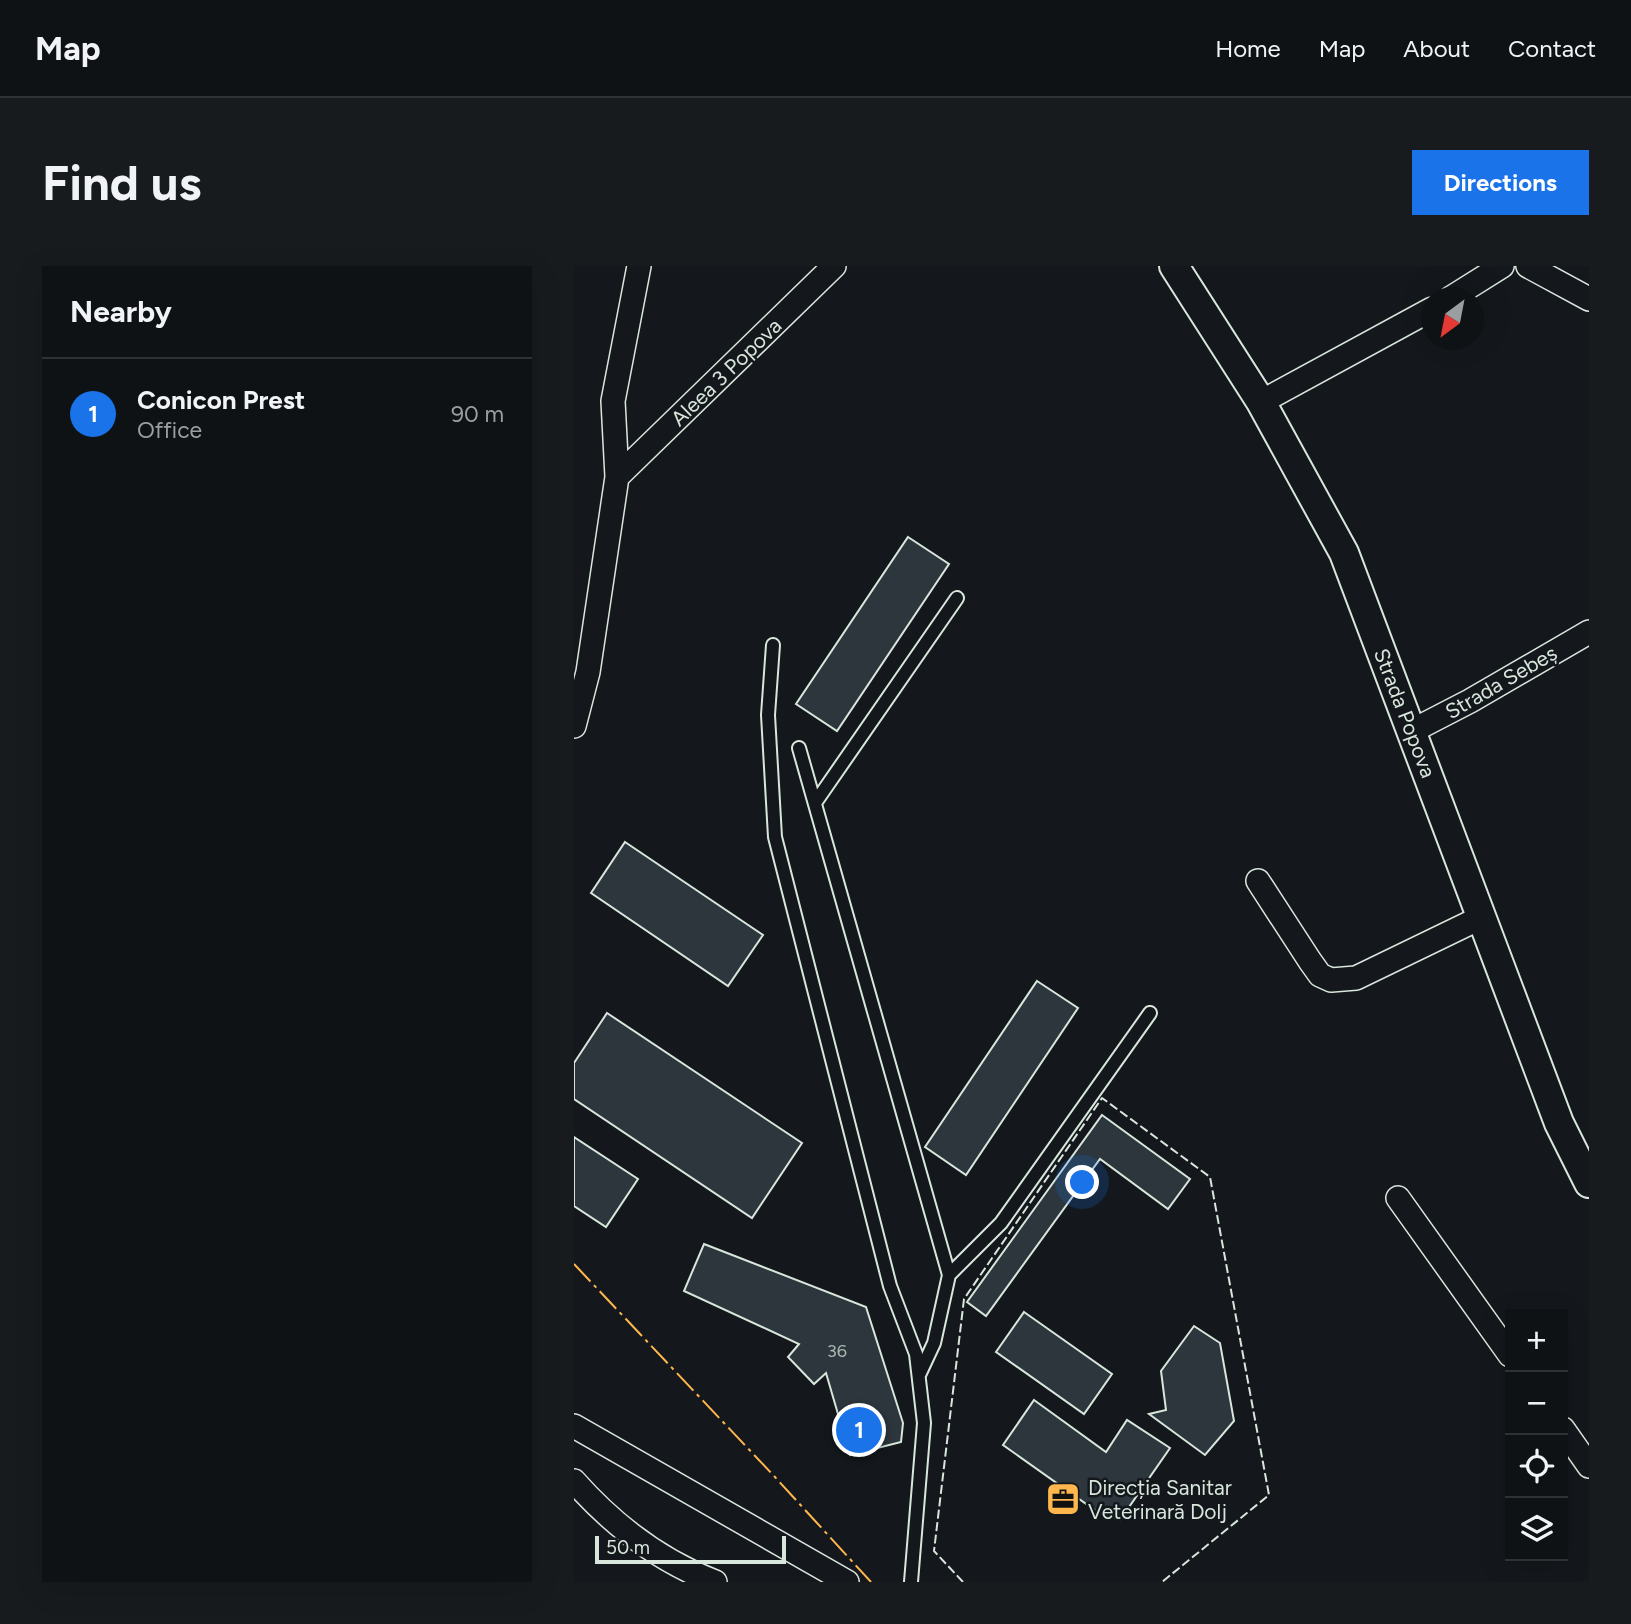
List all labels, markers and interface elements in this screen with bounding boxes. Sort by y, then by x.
text: Map [35,29,101,68]
text: Home [1215,34,1281,63]
text: Map [1319,34,1365,63]
text: About [1403,34,1470,63]
text: Contact [1508,34,1596,63]
button: Directions [1412,150,1589,215]
text: Find us [42,153,201,212]
north arrow [1421,287,1484,350]
text: Nearby [70,293,172,330]
street label: Aleea 3 Popova [665,313,787,431]
text: Conicon Prest [137,384,305,416]
text: 1 [88,400,98,428]
text: 90 m [451,400,504,428]
text: Office [137,416,202,444]
street label: Strada Sebeș [1441,640,1561,724]
street label: Strada Popova [1369,645,1441,781]
your location [1065,1165,1099,1199]
map controls [1505,1309,1568,1561]
button: + [1505,1309,1568,1372]
house number: 36 [827,1340,847,1362]
button: − [1505,1372,1568,1435]
pin: 1 [836,1404,882,1456]
button: locate [1505,1435,1568,1498]
place label: Direcția Sanitar Veterinară Dolj [1088,1475,1232,1524]
office icon: Direcția Sanitar Veterinară Dolj [1044,1480,1082,1518]
button: layers [1505,1498,1568,1561]
scale bar [595,1533,786,1565]
text: 50 m [606,1536,650,1559]

